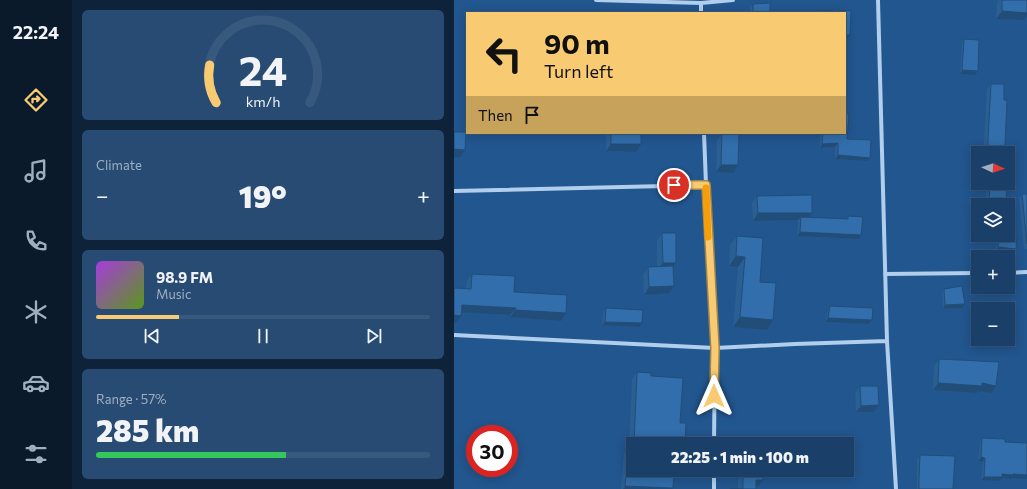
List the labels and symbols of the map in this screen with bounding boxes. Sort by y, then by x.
north arrow [971,146,1015,190]
pin [657,168,691,202]
position arrow [693,375,735,417]
speed limit sign: 30 [466,425,518,477]

